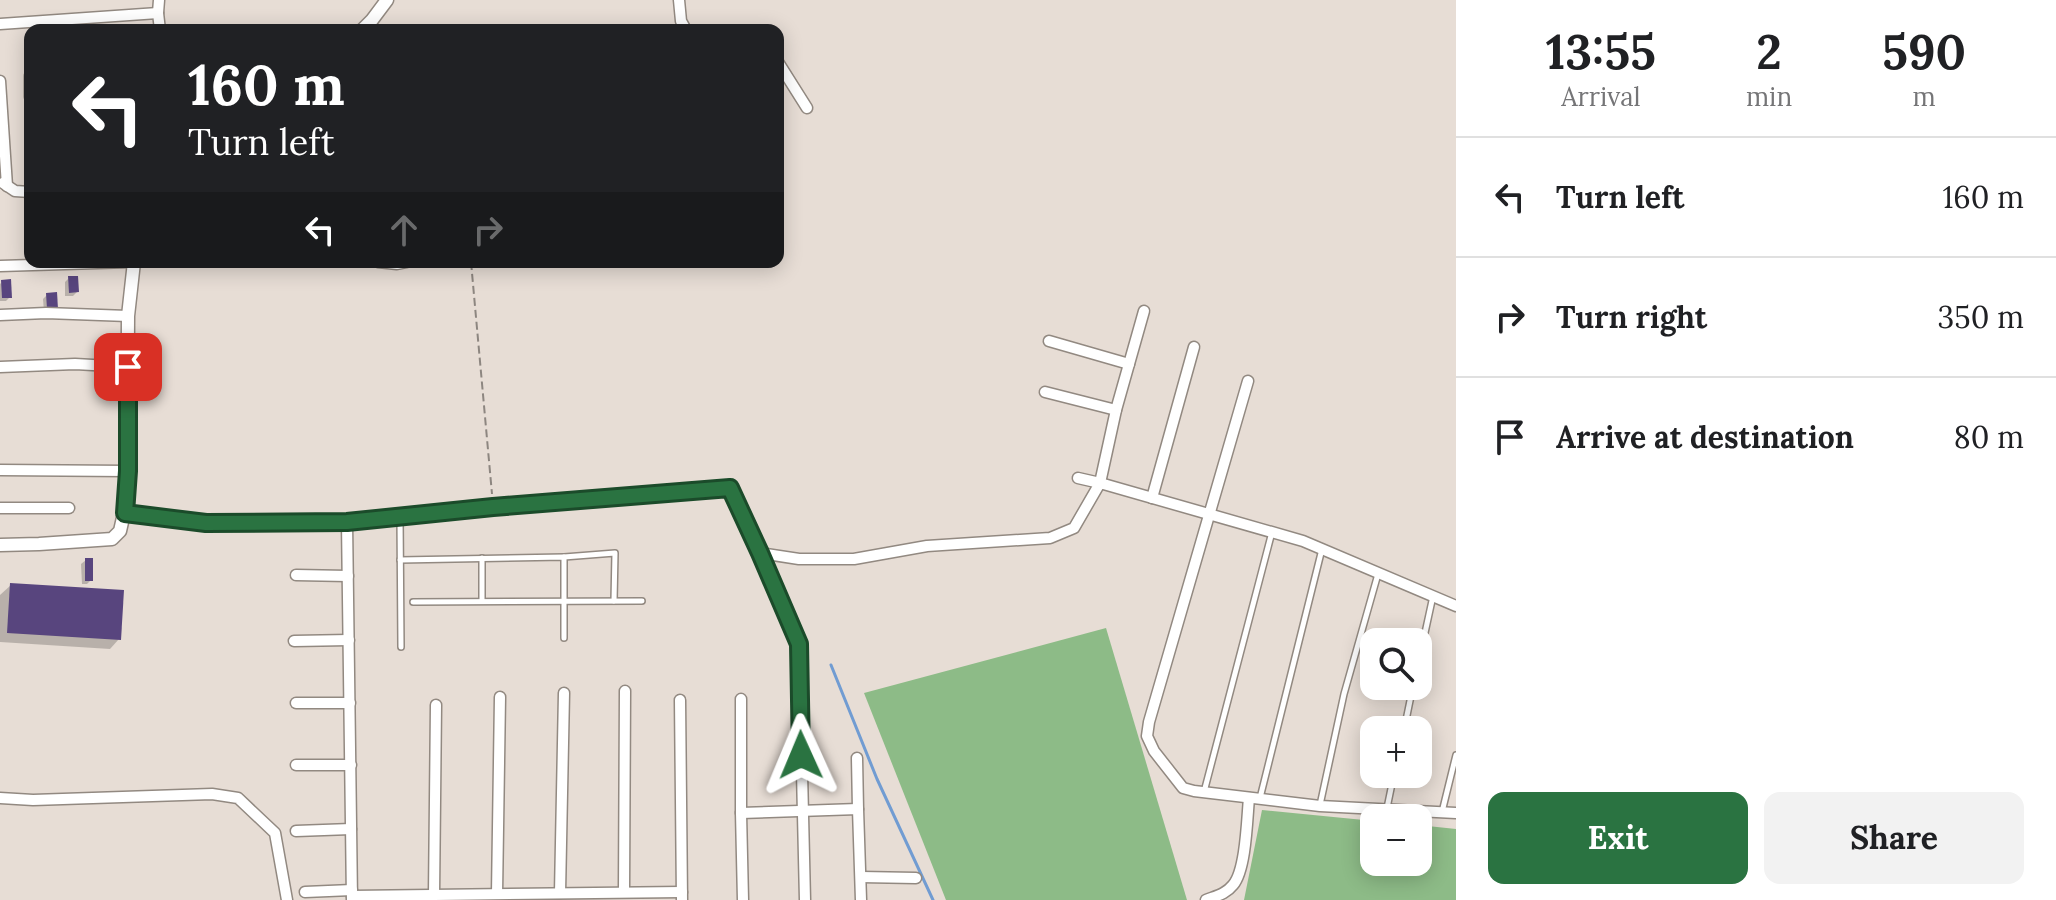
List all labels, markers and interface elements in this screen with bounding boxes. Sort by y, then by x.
text: 13:55 [1546,21,1656,82]
text: 2 [1756,21,1782,82]
text: 590 [1882,21,1966,82]
text: 160 m [188,49,345,120]
icon: left [56,56,160,160]
text: Arrival [1561,80,1641,113]
text: min [1746,80,1792,113]
text: m [1912,80,1936,113]
text: Turn left [188,119,335,165]
icon: left [1488,175,1532,219]
text: Turn left [1556,178,1684,216]
text: 160 m [1942,178,2024,216]
icon: left [298,208,342,252]
icon: ahead [382,208,426,252]
icon: right [466,208,510,252]
icon: right [1488,295,1532,339]
text: Turn right [1556,298,1707,336]
text: 350 m [1938,298,2024,336]
pin [94,333,162,401]
icon: arrive [106,345,150,389]
icon: arrive [1488,415,1532,459]
text: Arrive at destination [1556,418,1854,456]
text: 80 m [1954,418,2024,456]
map controls [1360,628,1432,876]
button: search [1360,628,1432,700]
position arrow [759,713,843,797]
button: + [1360,716,1432,788]
button: Exit [1488,792,1748,884]
button: Share [1764,792,2024,884]
button: − [1360,804,1432,876]

